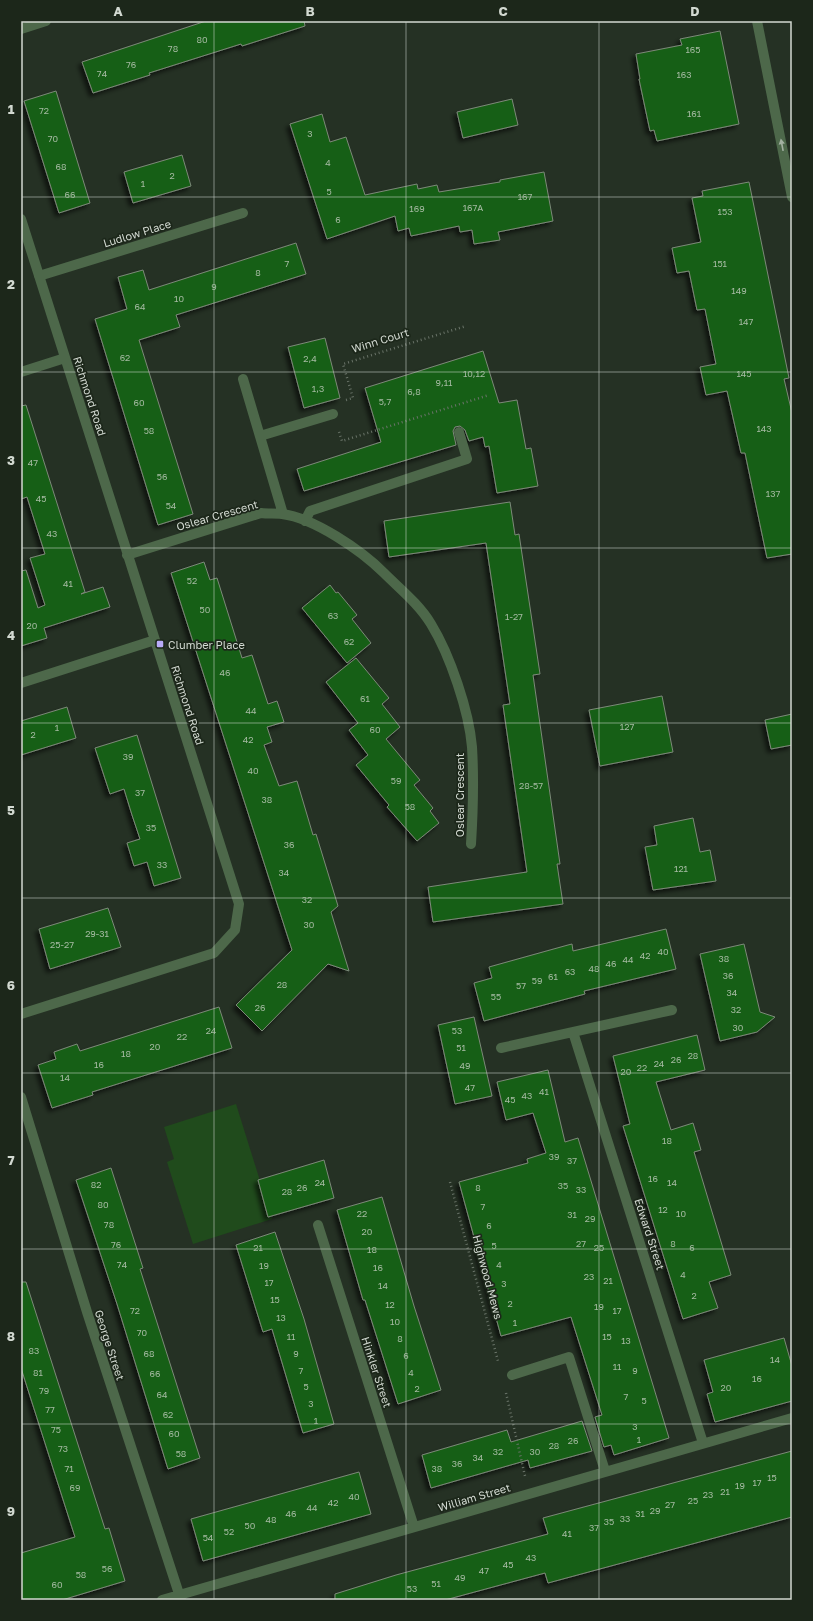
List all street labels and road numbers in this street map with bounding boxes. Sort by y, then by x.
street label: Ludlow Place [101,216,173,250]
street label: Winn Court [350,325,410,355]
street label: Richmond Road [71,355,109,437]
street label: Oslear Crescent [175,497,259,533]
street label: Richmond Road [169,664,207,746]
street label: Oslear Crescent [453,753,466,837]
street label: Edward Street [632,1197,668,1271]
street label: Highwood Mews [470,1233,506,1321]
street label: George Street [92,1308,128,1382]
street label: Hinkler Street [359,1335,395,1409]
street label: William Street [436,1480,512,1514]

